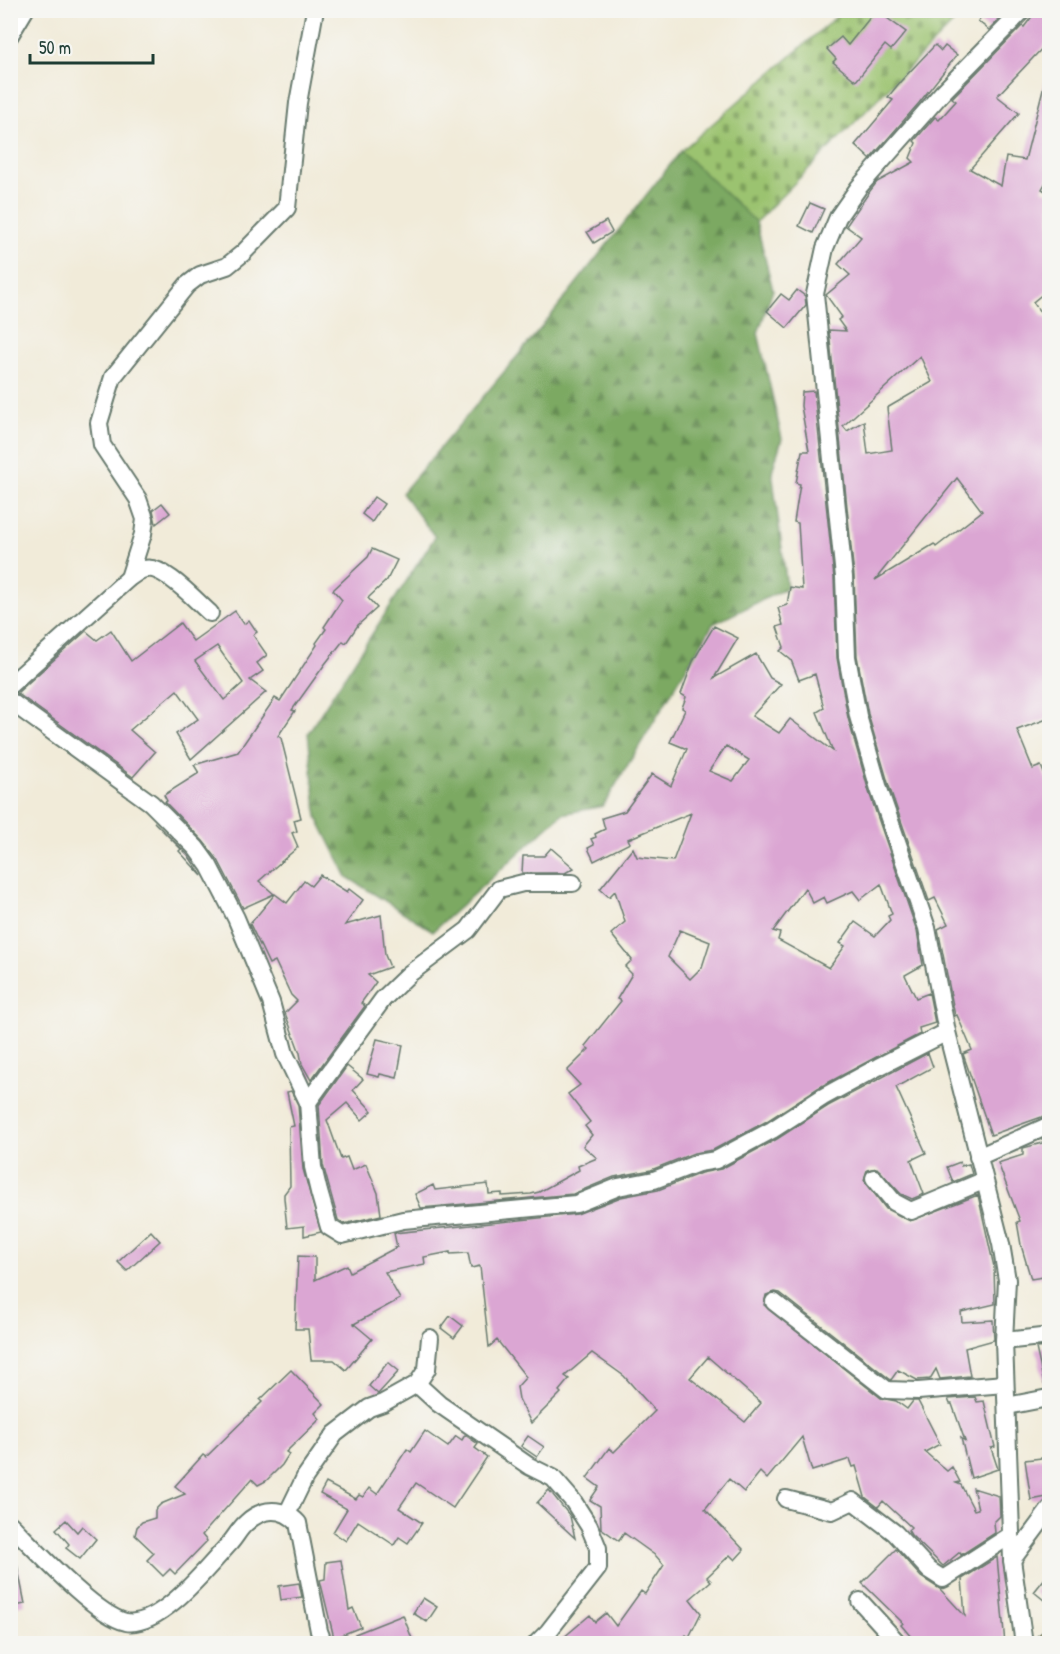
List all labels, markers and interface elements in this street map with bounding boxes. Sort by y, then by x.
scale bar [30,27,153,65]
text: 50 m [39,35,71,60]

